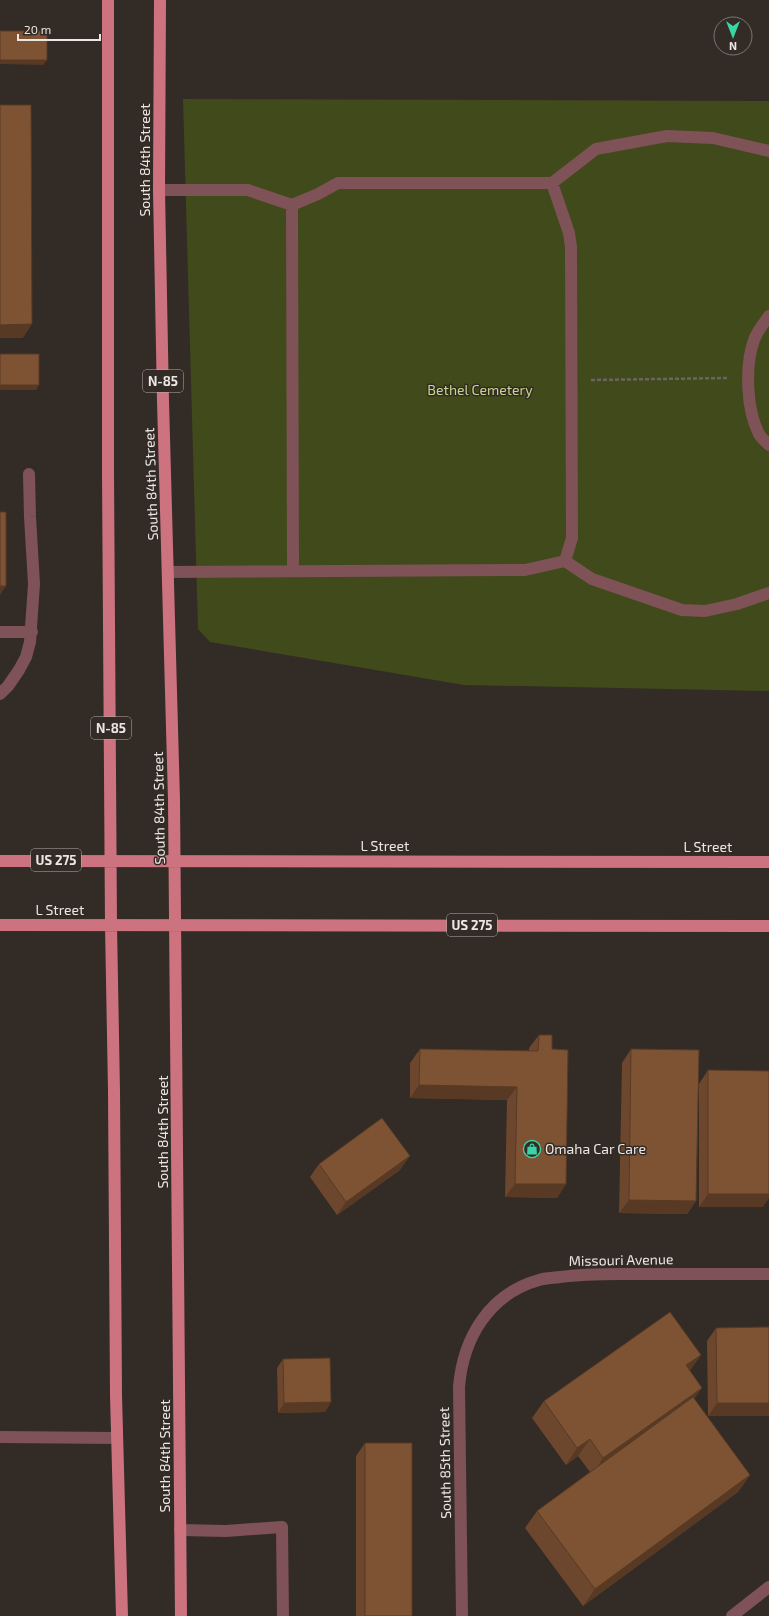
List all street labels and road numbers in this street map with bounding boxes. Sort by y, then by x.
street label: South 84th Street [136,104,153,216]
road number: N-85 [143,370,183,392]
street label: South 84th Street [140,427,161,541]
road number: N-85 [91,717,131,739]
street label: South 84th Street [149,751,168,865]
street label: L Street [361,837,409,854]
street label: L Street [684,838,732,855]
road number: US 275 [31,849,81,871]
street label: L Street [36,901,84,918]
road number: US 275 [447,914,497,936]
street label: South 84th Street [154,1076,171,1188]
street label: Missouri Avenue [568,1250,673,1269]
street label: South 84th Street [156,1400,173,1512]
street label: South 85th Street [435,1407,454,1519]

